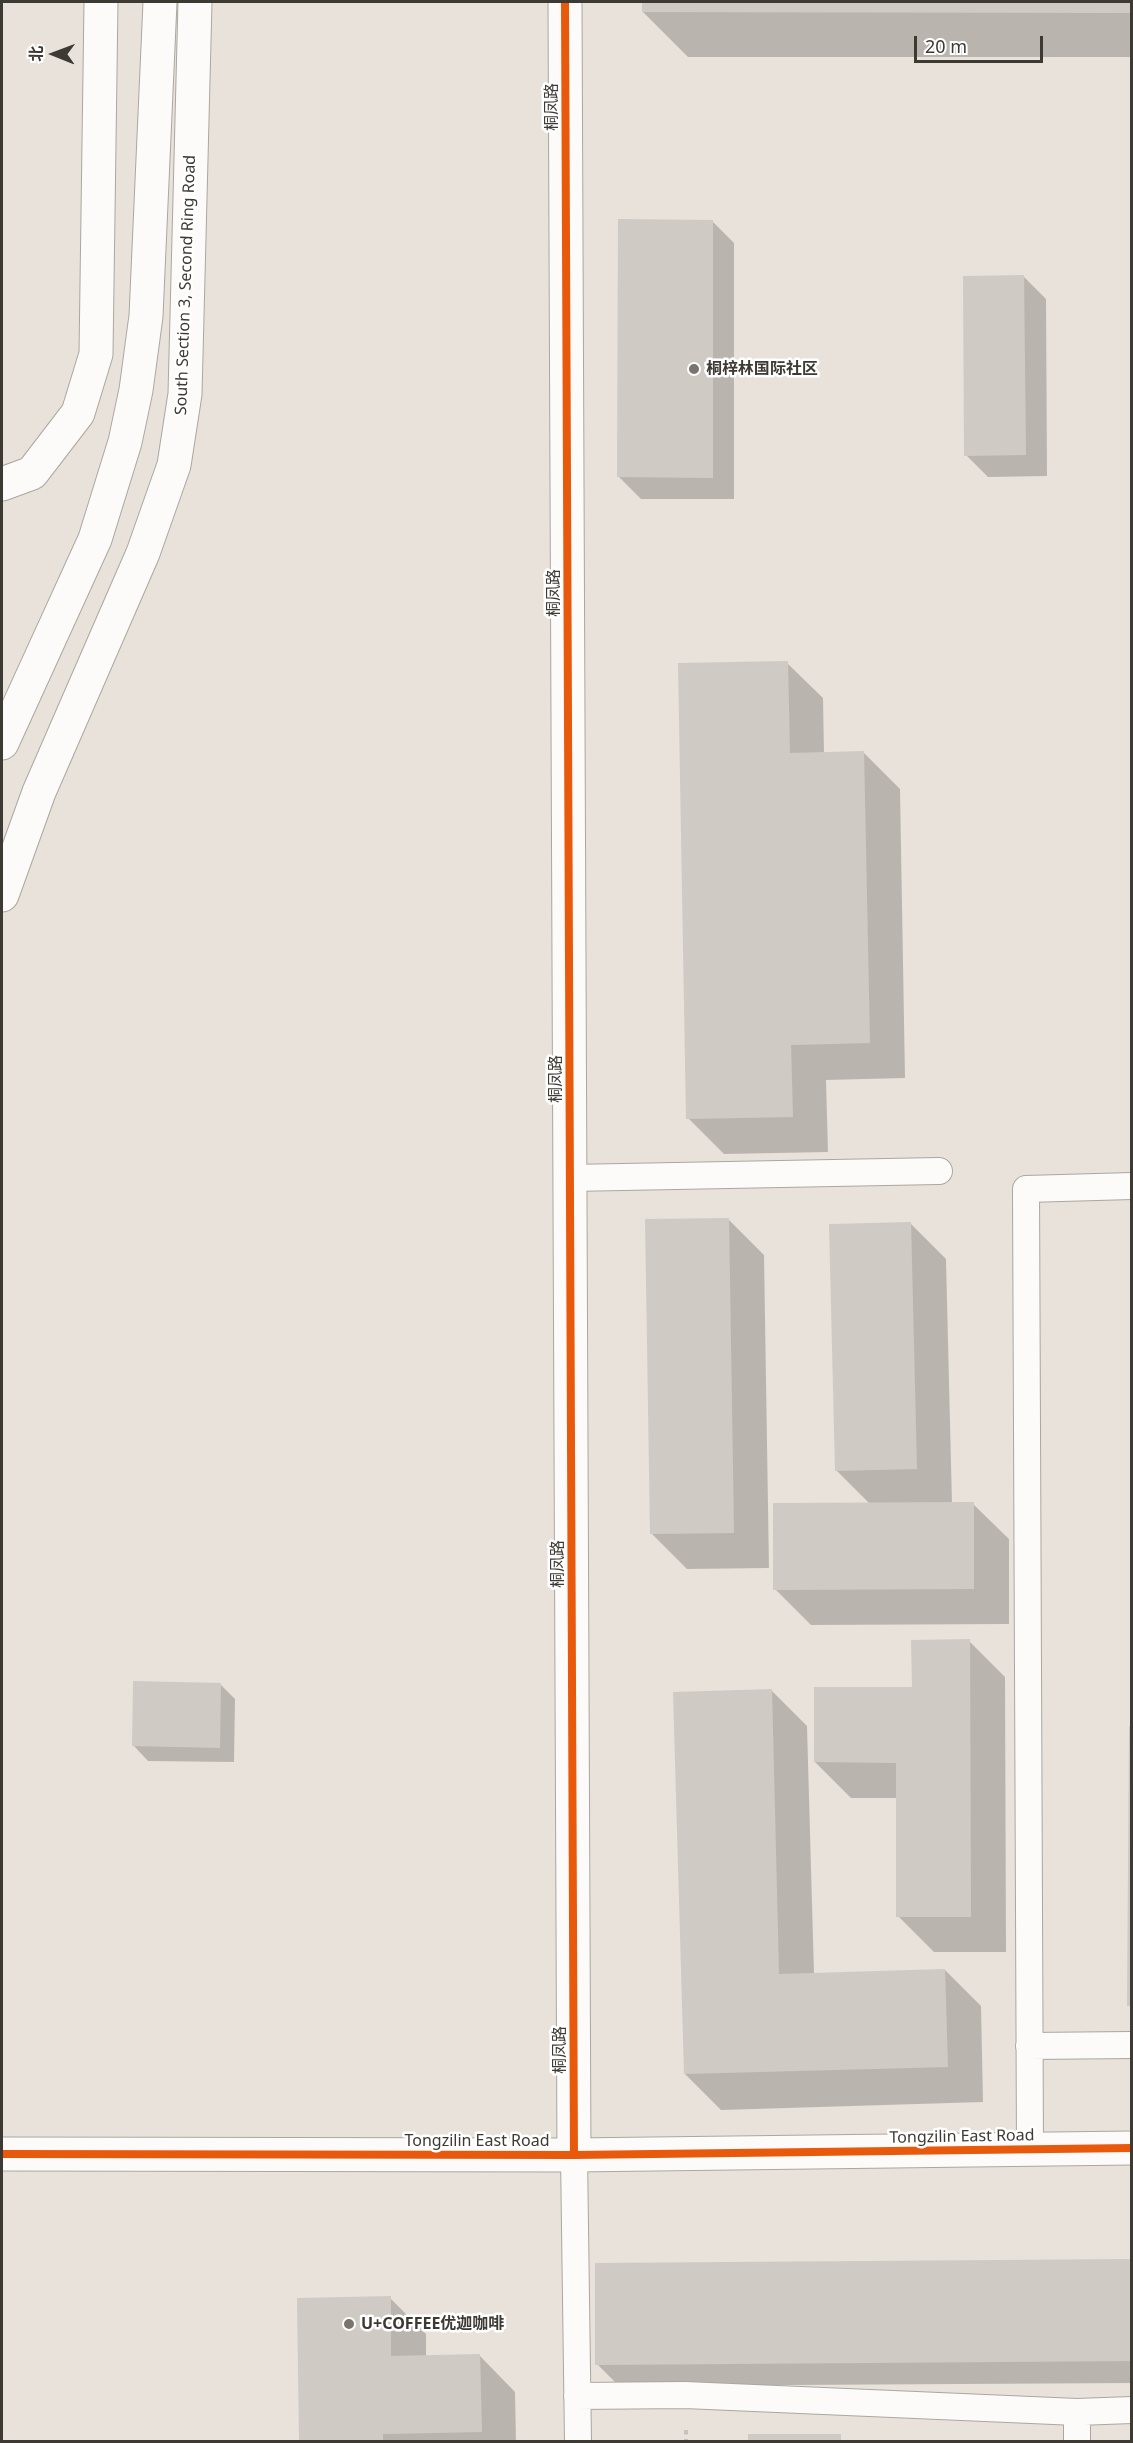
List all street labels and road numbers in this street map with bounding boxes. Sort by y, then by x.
street label: 桐凤路 [542,83,562,131]
street label: South Section 3, Second Ring Road [172,155,200,415]
street label: 桐凤路 [544,569,564,617]
street label: 桐凤路 [546,1055,566,1103]
street label: 桐凤路 [548,1540,568,1588]
street label: 桐凤路 [550,2026,570,2074]
street label: Tongzilin East Road [889,2126,1035,2148]
street label: Tongzilin East Road [404,2131,550,2151]

